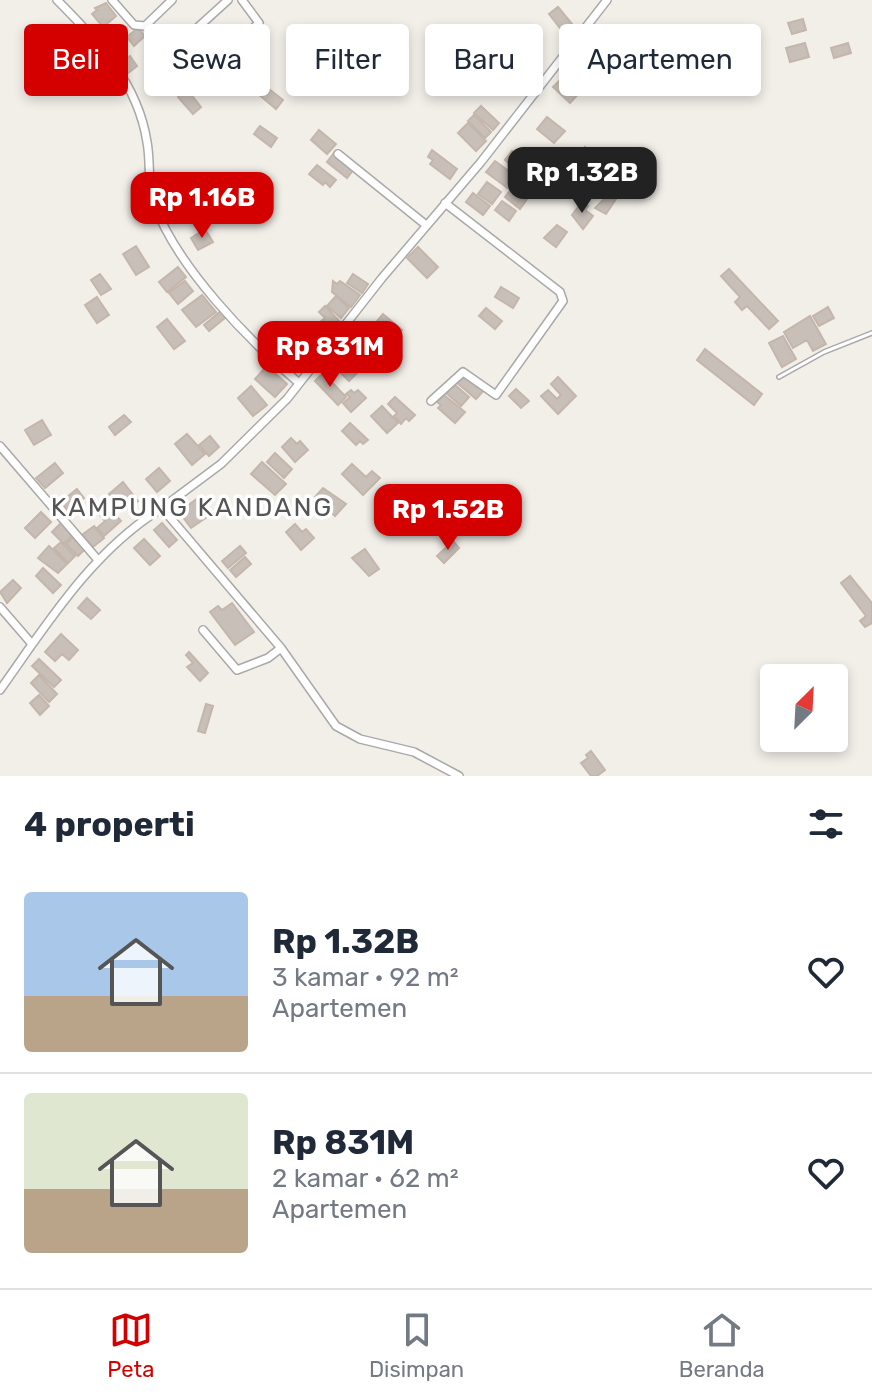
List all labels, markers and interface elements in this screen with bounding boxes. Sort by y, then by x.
chip: Beli [24,24,128,96]
chip: Sewa [144,24,270,96]
chip: Filter [286,24,409,96]
chip: Baru [425,24,543,96]
chip: Apartemen [559,24,761,96]
pin: Rp 1.32B [499,147,665,215]
text: Rp 1.32B [526,157,638,188]
pin: Rp 1.16B [119,172,285,240]
text: Rp 1.16B [149,182,255,213]
pin: Rp 831M [256,321,404,389]
text: Rp 831M [276,331,384,362]
pin: Rp 1.52B [365,484,531,552]
district label: KAMPUNG KANDANG [51,492,333,523]
text: Rp 1.52B [392,494,504,525]
north arrow [760,664,848,752]
map controls [760,664,848,752]
icon: filters [804,802,848,846]
text: 4 properti [24,804,195,845]
text: Rp 1.32B [272,921,419,962]
icon: home [88,924,184,1020]
icon: heart [804,950,848,994]
text: 3 kamar · 92 m² [272,962,459,993]
text: Apartemen [272,993,407,1024]
text: Rp 831M [272,1122,414,1163]
icon: home [88,1125,184,1221]
icon: heart [804,1151,848,1195]
text: 2 kamar · 62 m² [272,1163,459,1194]
text: Apartemen [272,1194,407,1225]
tab: Peta [107,1308,154,1383]
tab: Disimpan [369,1308,464,1383]
tab: Beranda [679,1308,765,1383]

